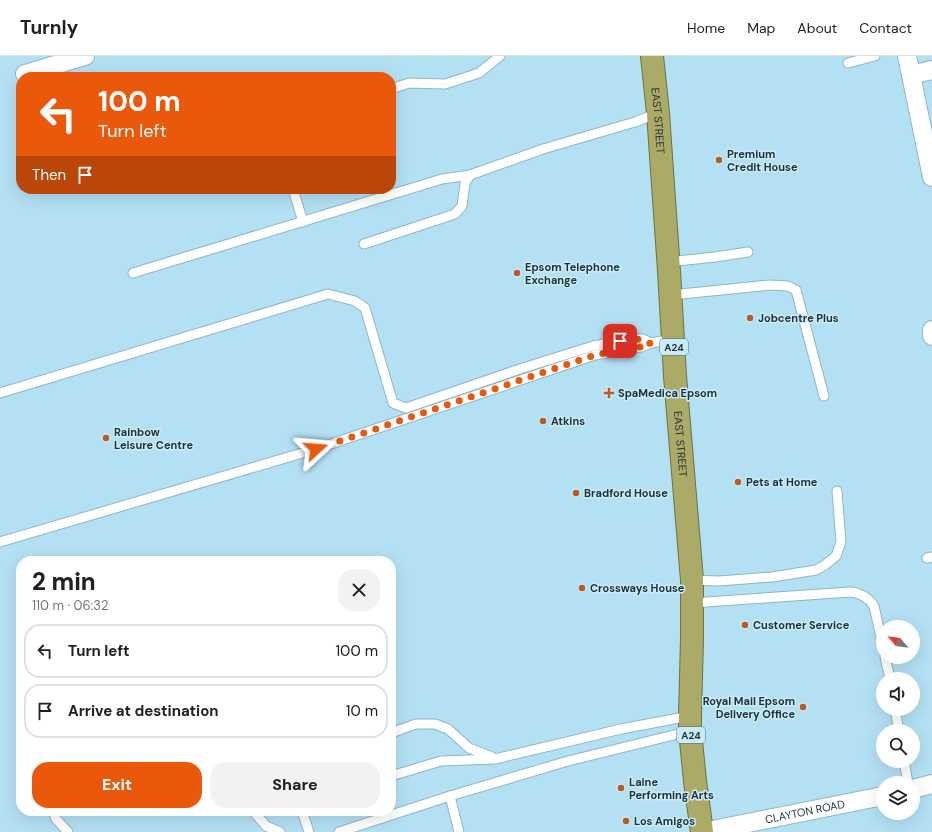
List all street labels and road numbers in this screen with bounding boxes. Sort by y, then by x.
street label: EAST STREET [648,87,668,154]
road number: A24 [660,339,688,355]
street label: EAST STREET [671,410,690,478]
road number: A24 [677,727,705,743]
street label: CLAYTON ROAD [764,797,846,826]

